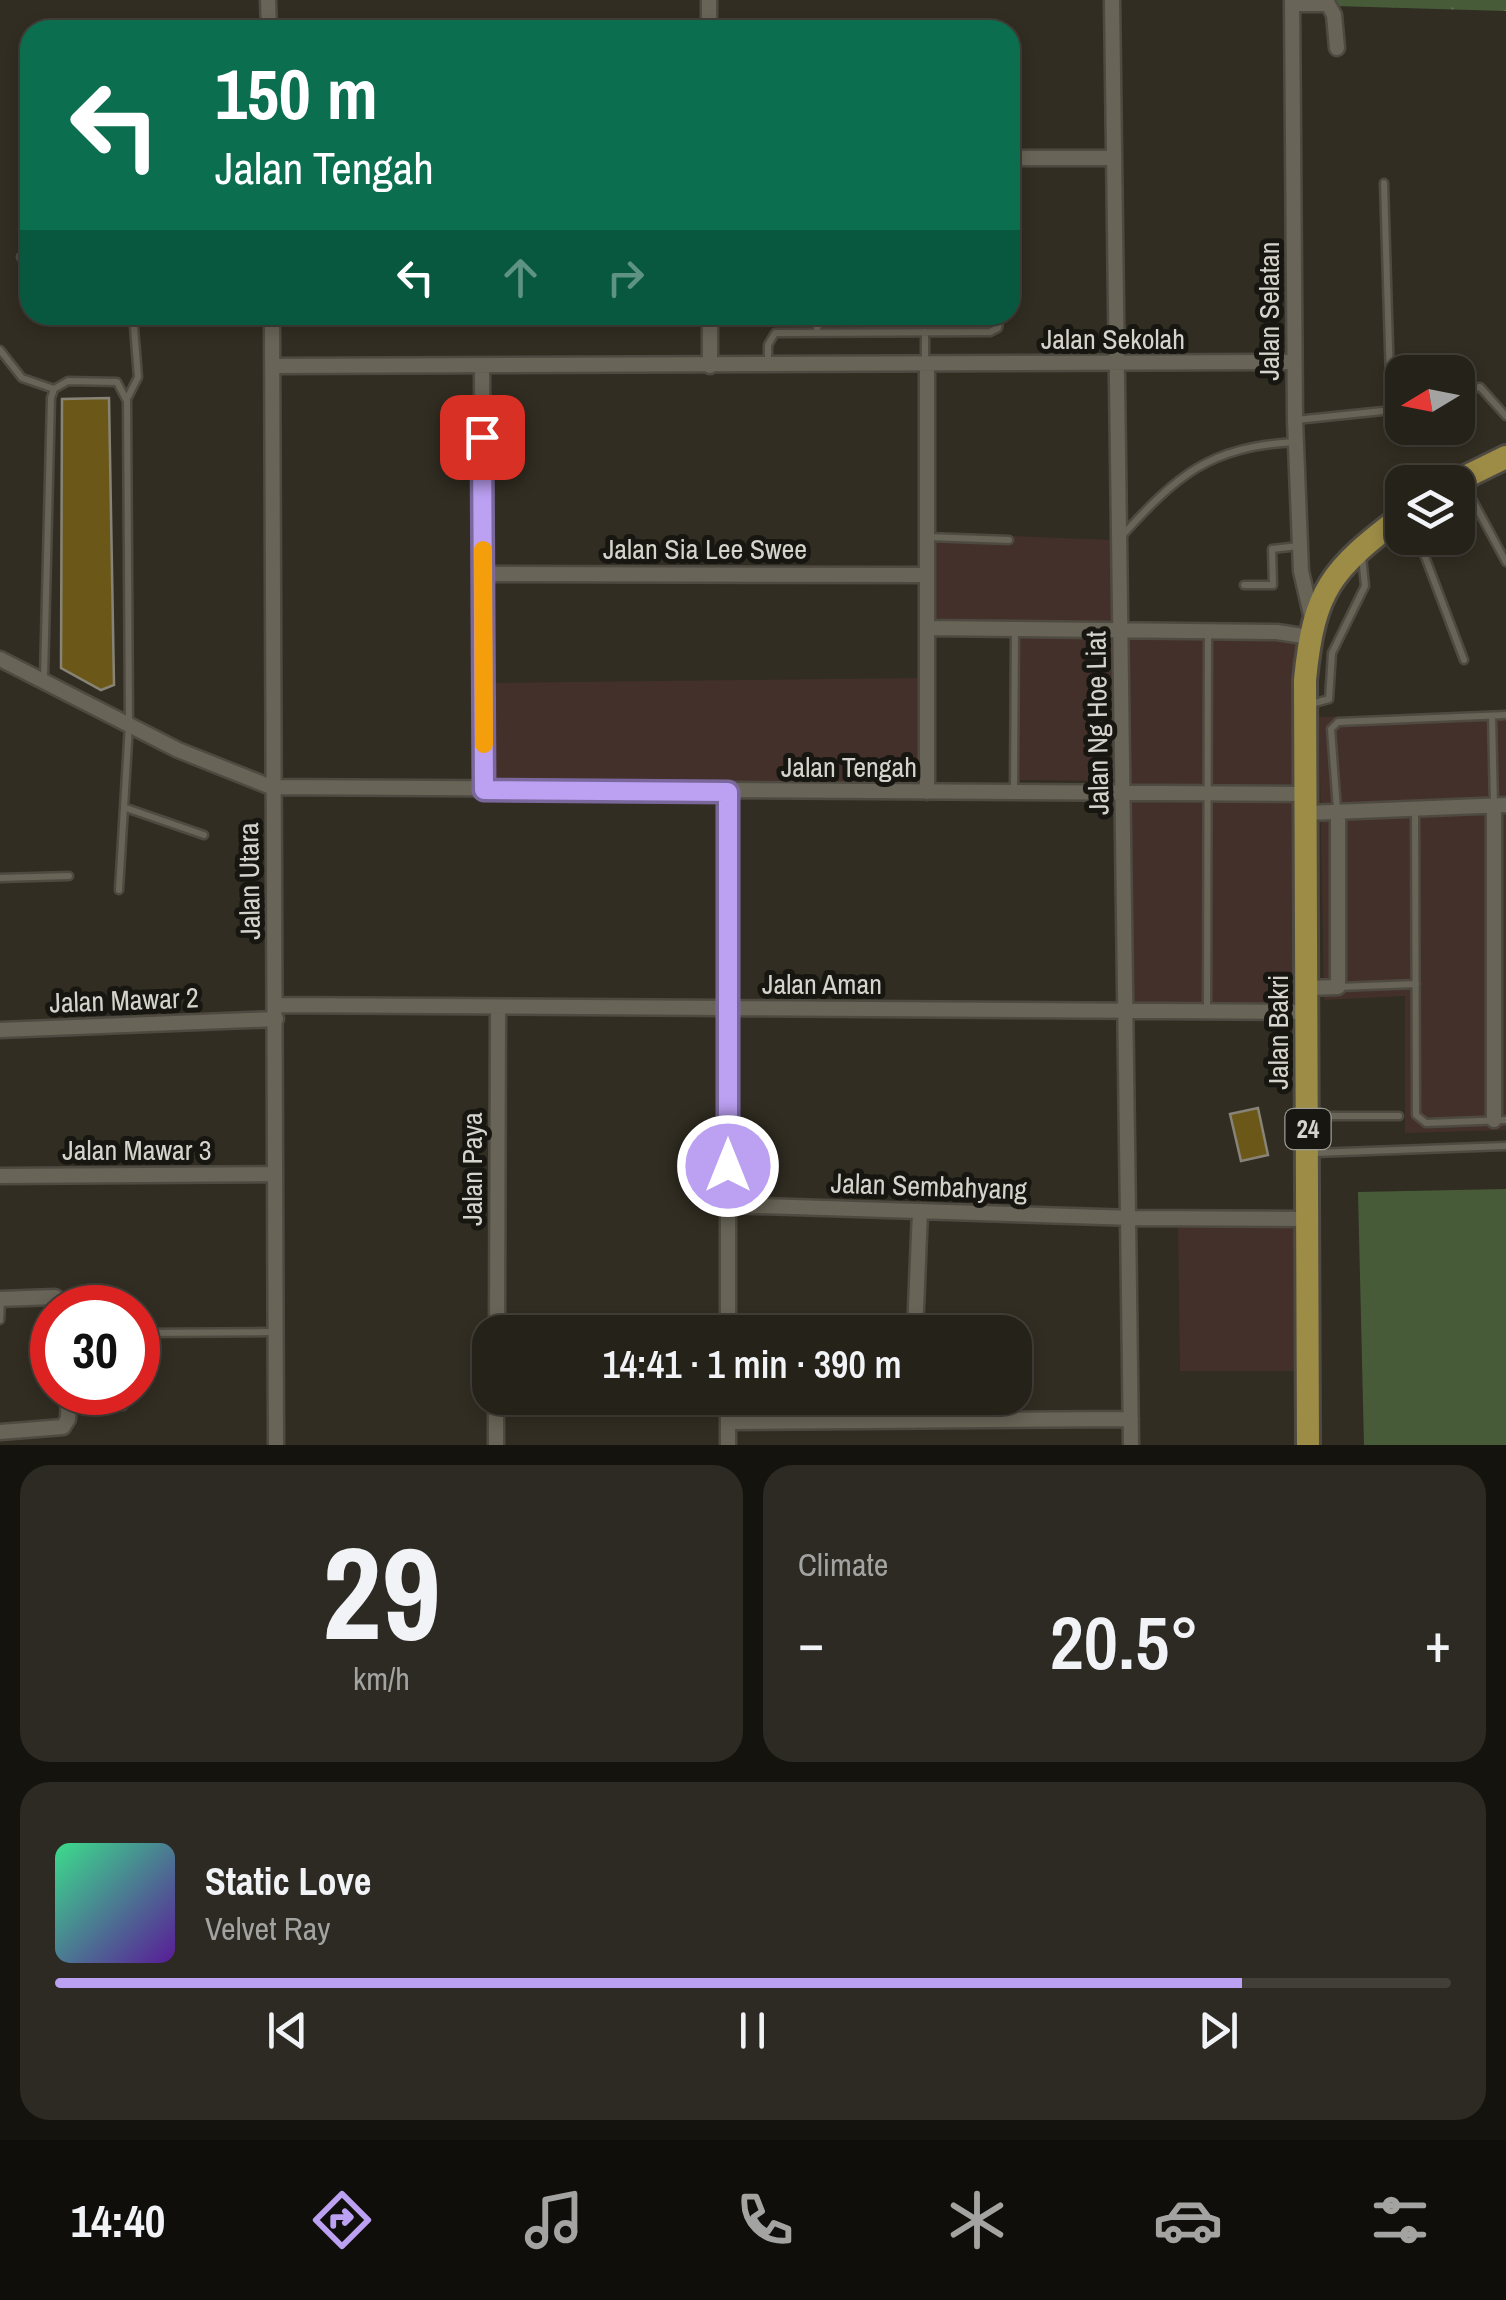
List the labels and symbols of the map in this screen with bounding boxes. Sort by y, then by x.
street label: Jalan Selatan [1250,241,1288,381]
street label: Jalan Sekolah [1041,320,1185,358]
north arrow [1385,355,1475,445]
pin [440,395,525,480]
street label: Jalan Sia Lee Swee [603,530,807,568]
street label: Jalan Ng Hoe Liat [1076,631,1118,815]
street label: Jalan Tengah [781,748,917,786]
street label: Jalan Utara [229,822,269,940]
street label: Jalan Aman [762,965,882,1003]
street label: Jalan Bakri [1259,975,1297,1089]
street label: Jalan Mawar 2 [49,978,199,1022]
road number: 24 [1286,1109,1330,1149]
street label: Jalan Paya [453,1112,491,1226]
position arrow [676,1114,780,1218]
street label: Jalan Mawar 3 [62,1131,212,1169]
street label: Jalan Sembahyang [830,1164,1028,1208]
speed limit sign: 30 [30,1285,160,1415]

